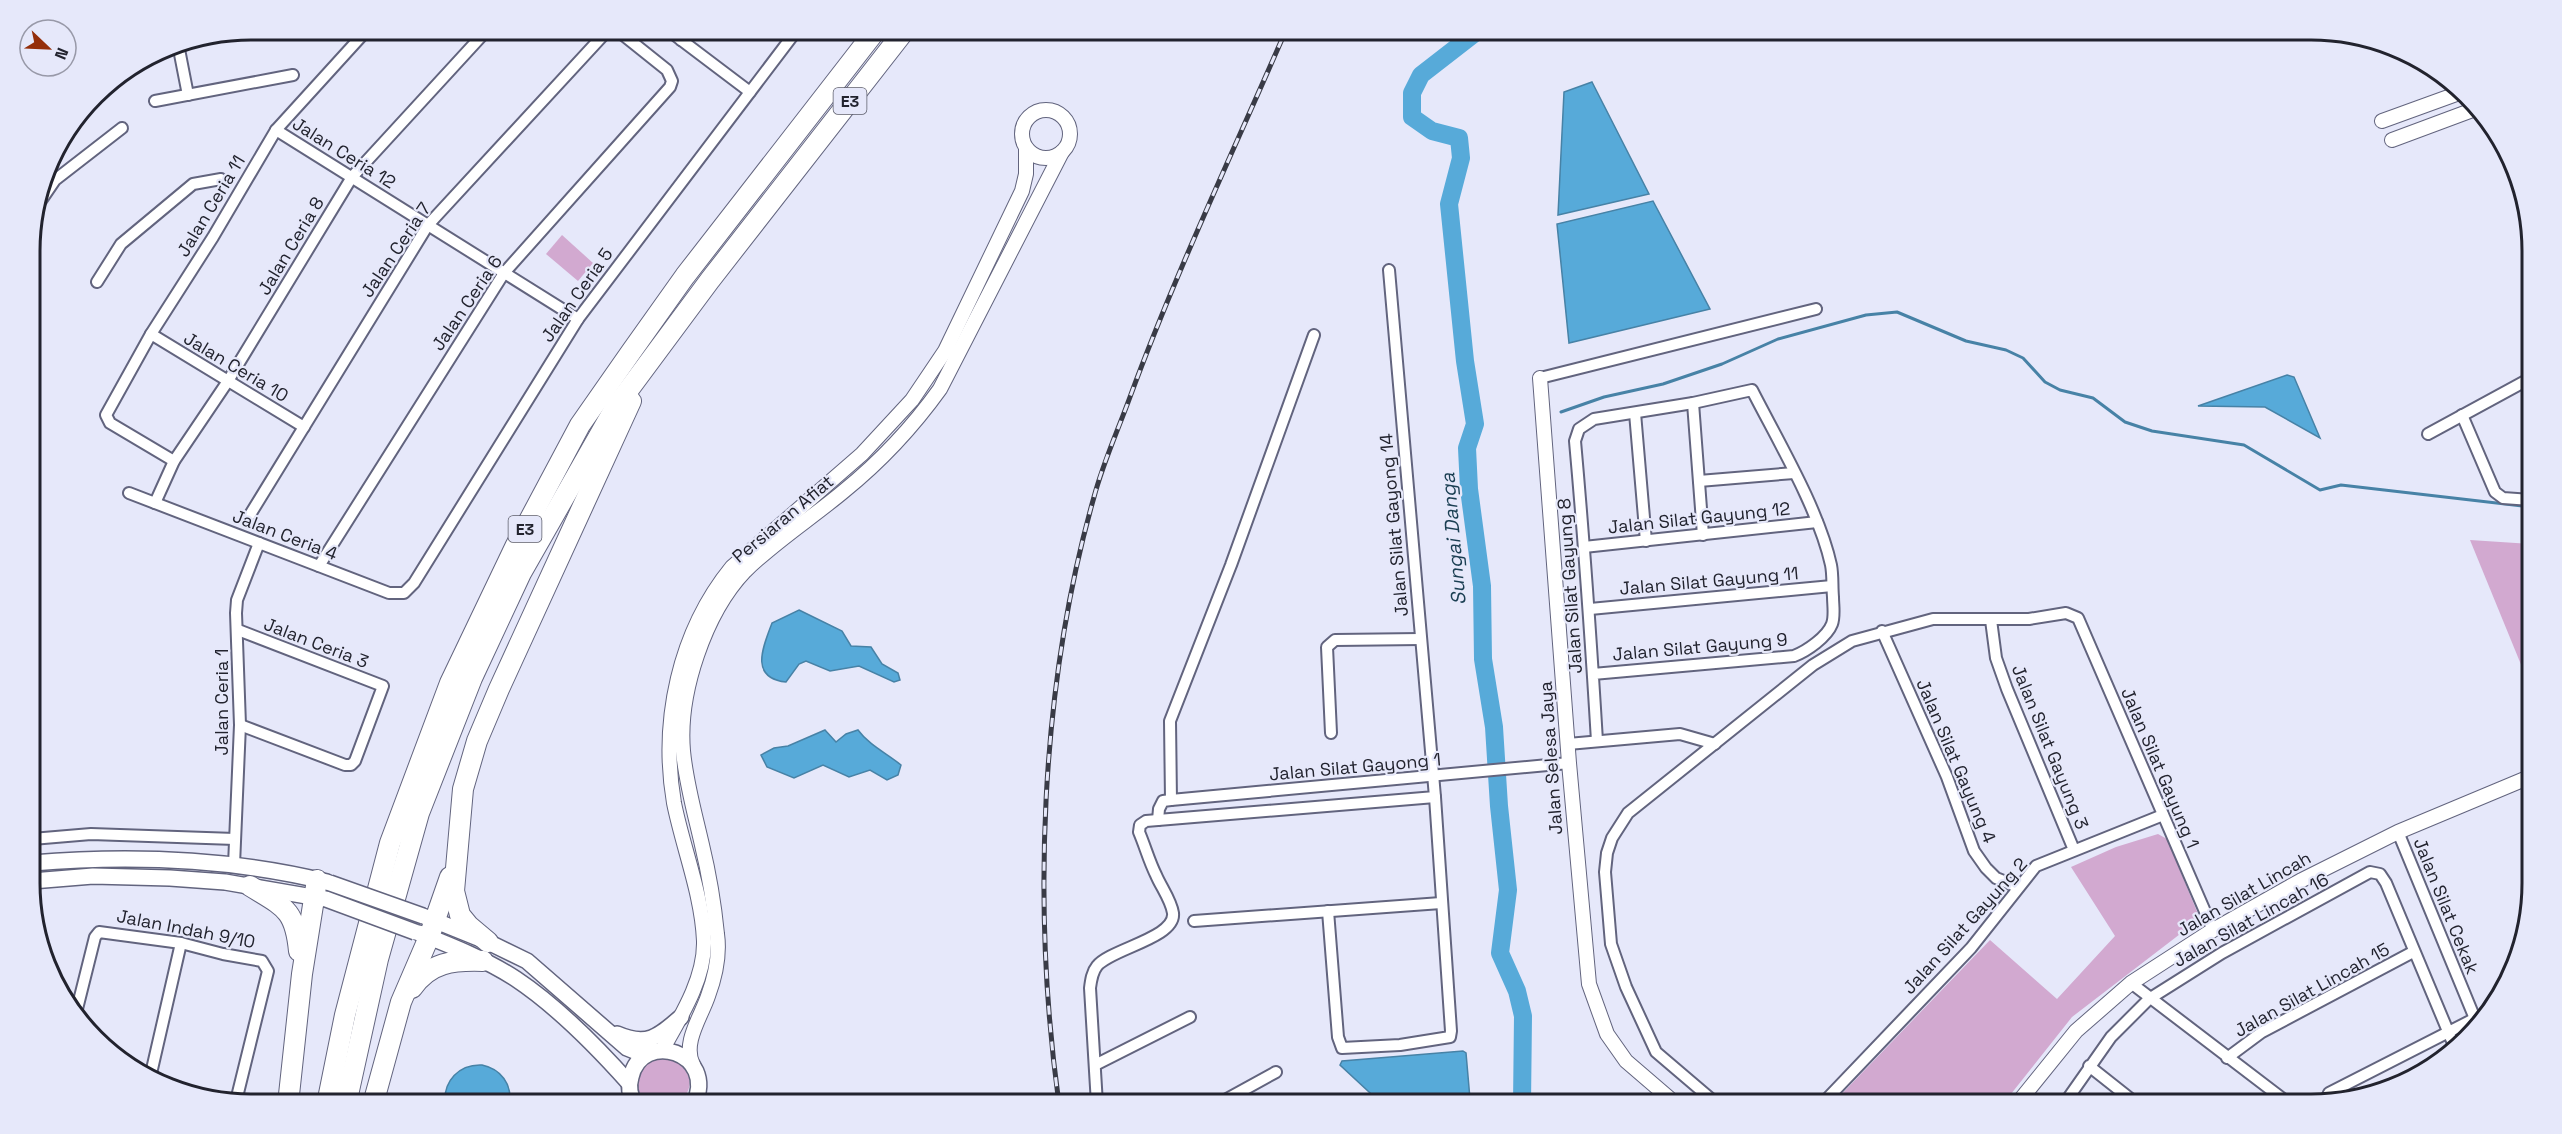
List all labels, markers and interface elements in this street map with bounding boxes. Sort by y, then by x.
north arrow [18,18,78,78]
text: N [50,45,73,63]
road number: E3 [834,88,866,114]
street label: Jalan Ceria 12 [288,112,400,194]
street label: Jalan Ceria 11 [171,151,250,261]
street label: Jalan Ceria 8 [252,192,329,299]
street label: Jalan Ceria 7 [355,198,436,302]
street label: Jalan Ceria 5 [536,243,618,346]
street label: Jalan Ceria 6 [426,251,507,355]
street label: Jalan Ceria 10 [180,326,293,407]
street label: Jalan Silat Gayong 14 [1374,433,1413,618]
street label: Persiaran Afiat [727,470,838,568]
water label: Sungai Danga [1434,471,1472,606]
street label: Jalan Silat Gayung 12 [1607,496,1791,539]
street label: Jalan Silat Gayung 8 [1552,497,1587,675]
street label: Jalan Ceria 4 [229,504,341,565]
road number: E3 [508,516,542,542]
street label: Jalan Silat Gayung 11 [1618,561,1800,600]
street label: Jalan Ceria 3 [261,612,372,673]
street label: Jalan Silat Gayung 9 [1611,627,1789,666]
street label: Jalan Ceria 1 [210,649,233,755]
street label: Jalan Silat Gayung 3 [2007,661,2094,833]
street label: Jalan Silat Gayung 4 [1911,675,2001,846]
street label: Jalan Selesa Jaya [1534,680,1567,836]
street label: Jalan Silat Gayung 1 [2116,684,2205,852]
street label: Jalan Silat Gayong 1 [1268,748,1442,785]
street label: Jalan Silat Cekak [2409,834,2484,978]
street label: Jalan Silat Lincah [2173,846,2315,941]
street label: Jalan Silat Gayung 2 [1897,853,2032,999]
street label: Jalan Silat Lincah 16 [2169,867,2332,972]
street label: Jalan Indah 9/10 [115,904,257,953]
street label: Jalan Silat Lincah 15 [2230,937,2393,1042]

